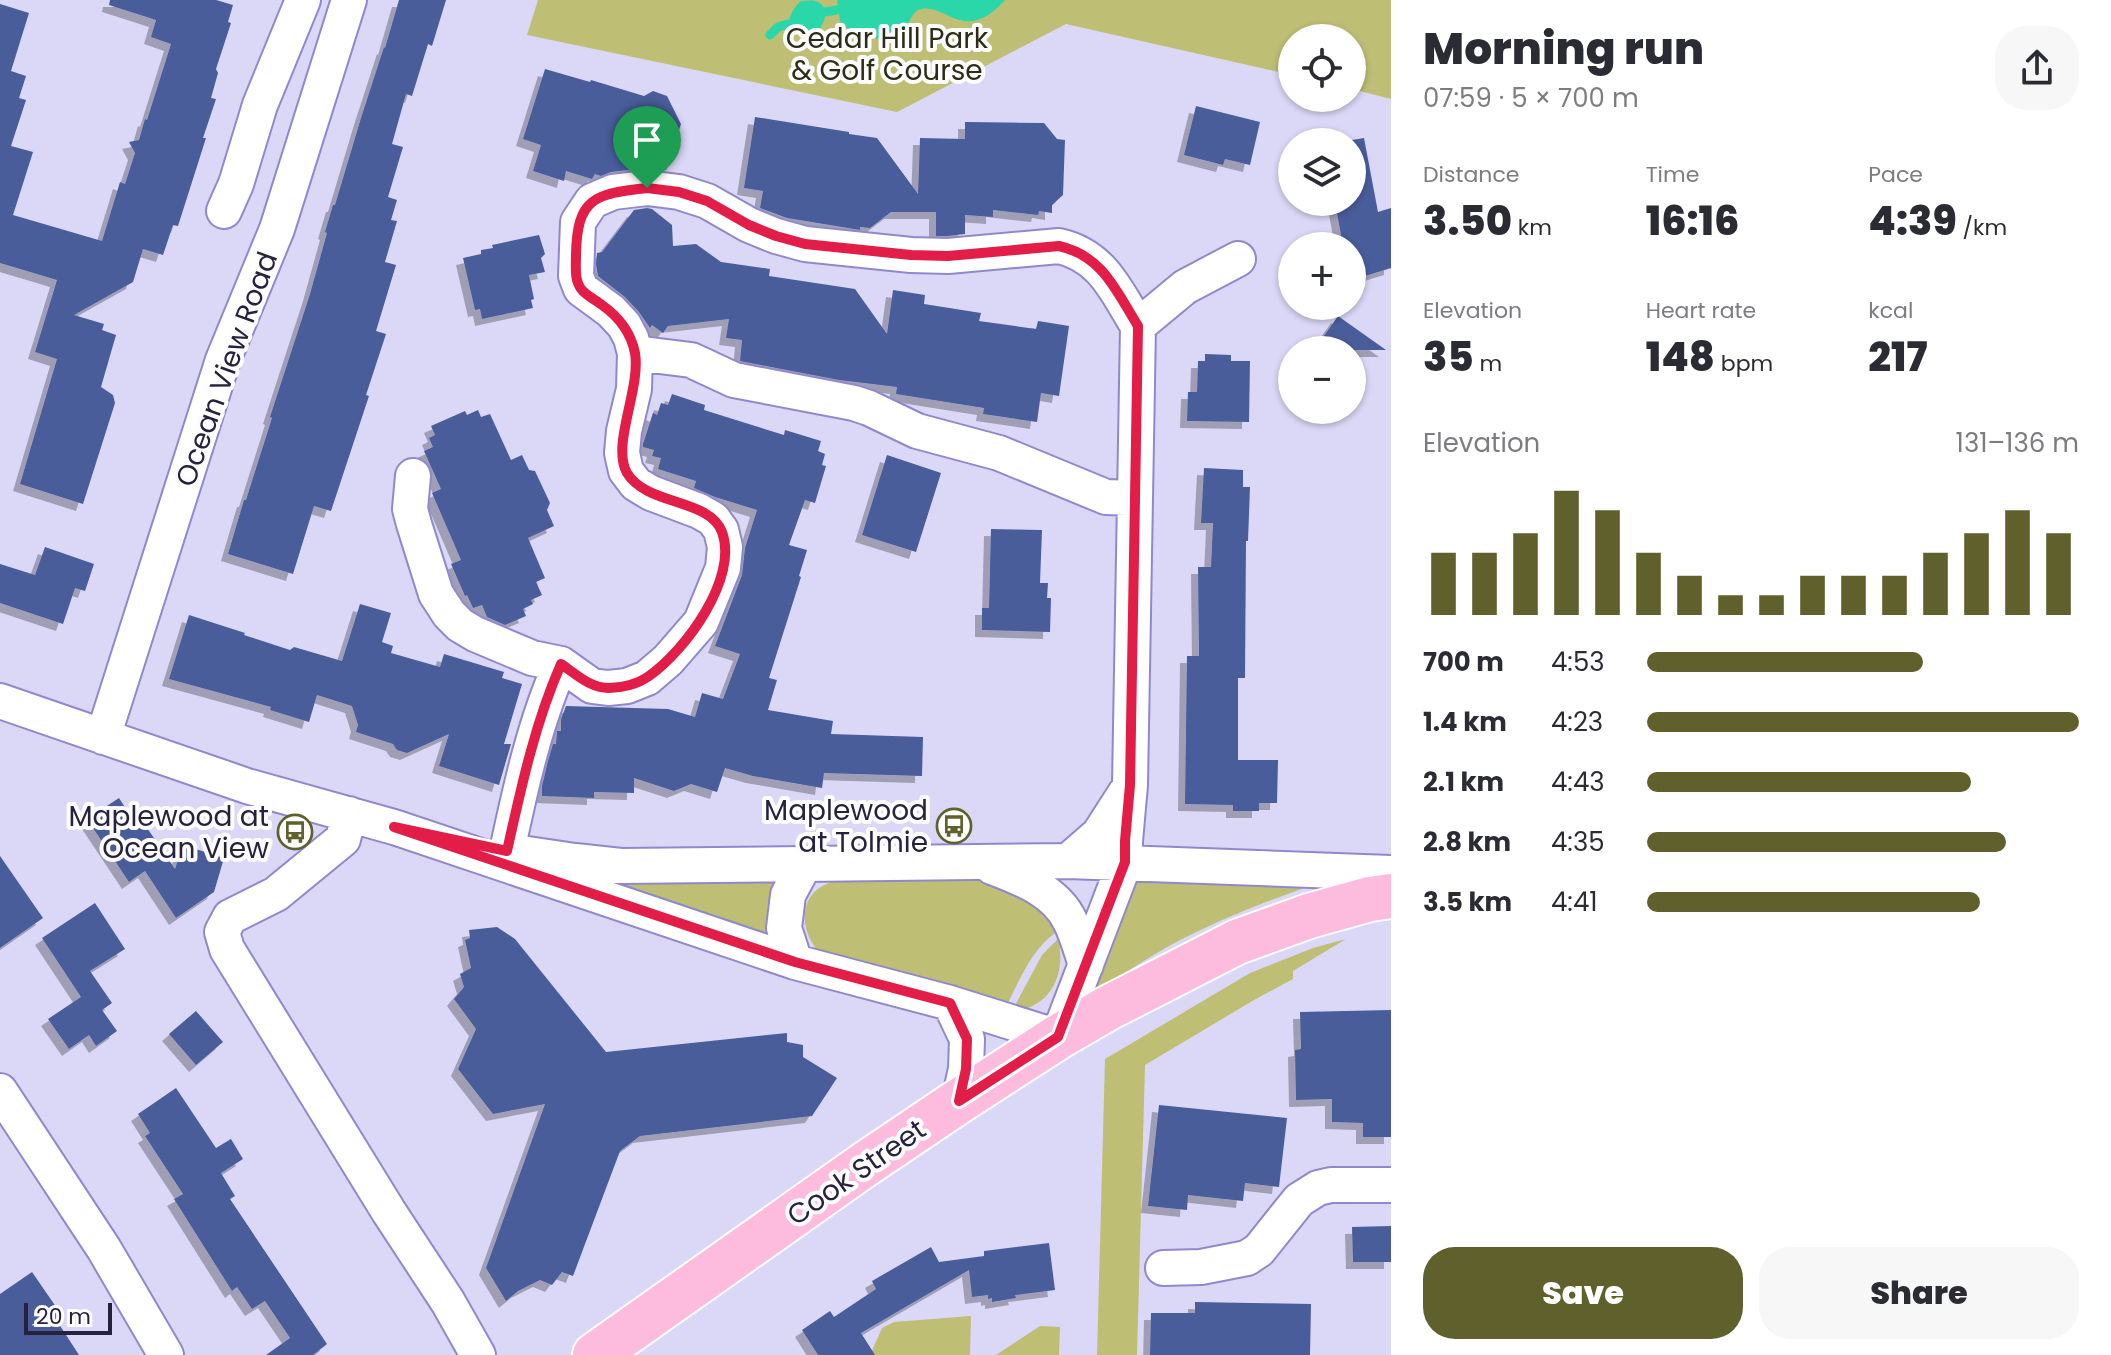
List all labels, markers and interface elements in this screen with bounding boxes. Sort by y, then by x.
text: Morning run [1423,18,1704,79]
park label: Cedar Hill Park & Golf Course [786,19,989,90]
map controls [1278,24,1366,424]
button: locate [1278,24,1366,112]
button: share [1995,26,2079,110]
text: 07:59 · 5 × 700 m [1423,80,1639,116]
pin [613,106,681,188]
icon: arrive [625,118,669,162]
button: layers [1278,128,1366,216]
text: Distance [1423,159,1519,190]
text: Time [1646,159,1699,190]
text: Pace [1868,159,1923,190]
text: 3.50 [1423,193,1512,249]
text: 16:16 [1646,193,1740,249]
text: 4:39 [1868,193,1957,249]
text: km [1512,212,1552,243]
text: /km [1957,212,2007,243]
button: + [1278,232,1366,320]
street label: Ocean View Road [166,246,287,492]
text: Elevation [1423,295,1522,326]
text: Heart rate [1646,295,1756,326]
text: kcal [1868,295,1913,326]
text: 35 [1423,329,1474,385]
text: 148 [1646,329,1715,385]
text: 217 [1868,329,1928,385]
button: − [1278,336,1366,424]
text: m [1474,348,1502,379]
text: bpm [1715,348,1773,379]
text: Elevation [1423,425,1540,461]
text: 131–136 m [1956,425,2079,461]
text: 700 m [1423,644,1504,680]
text: 4:53 [1551,644,1605,680]
text: 1.4 km [1423,704,1507,740]
text: 4:23 [1551,704,1603,740]
text: 2.1 km [1423,764,1504,800]
text: 4:43 [1551,764,1605,800]
place label: Maplewood at Tolmie [764,791,928,862]
place label: Maplewood at Ocean View [68,797,269,868]
bus stop icon: Maplewood at Tolmie [935,807,973,845]
bus stop icon: Maplewood at Ocean View [276,813,314,851]
text: 2.8 km [1423,824,1511,860]
text: 4:35 [1551,824,1605,860]
text: 3.5 km [1423,884,1512,920]
text: 4:41 [1551,884,1598,920]
street label: Cook Street [779,1110,934,1235]
button: Save [1423,1247,1743,1339]
button: Share [1759,1247,2079,1339]
scale bar [24,1299,112,1335]
text: 20 m [36,1301,91,1332]

